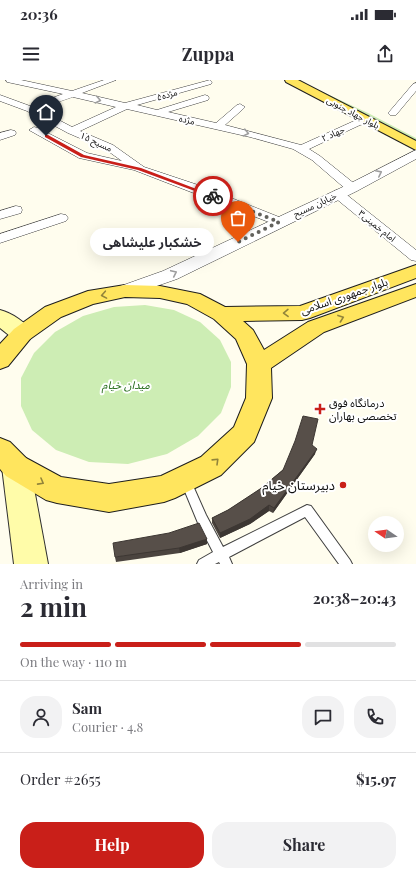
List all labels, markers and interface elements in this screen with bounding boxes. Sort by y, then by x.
text: 20:36 [20,4,58,24]
text: Zuppa [182,42,234,66]
icon: menu [20,43,42,65]
icon: share [374,43,396,65]
street label: مژده۵ [155,85,179,104]
street label: بلوار جهاد جنوبی [325,93,382,132]
pin [29,95,63,136]
one-way arrow [95,96,102,104]
icon: home [35,101,57,123]
street label: مژده [178,111,197,128]
street label: جهاد ۲ [319,123,346,143]
street label: مسیح ۱۵ [78,128,115,156]
one-way arrow [242,129,249,137]
one-way arrow [375,171,383,178]
courier [193,176,233,216]
icon: bike [202,185,224,207]
street label: خیابان مسیح [291,189,339,221]
pin [221,201,255,242]
street label: امام خمینی۳ [355,206,399,246]
icon: bag [227,207,249,229]
callout: خشکبار علیشاهی [90,228,214,256]
text: خشکبار علیشاهی [103,233,201,250]
one-way arrow [170,270,178,278]
street label: بلوار جمهوری اسلامی [298,274,389,318]
one-way arrow [101,290,107,299]
one-way arrow [283,309,289,317]
one-way arrow [338,314,345,322]
park label: میدان خیام [101,377,150,394]
place label: درمانگاه فوق تخصصی بهاران [329,395,397,423]
marker: درمانگاه فوق تخصصی بهاران [314,403,326,415]
one-way arrow [211,458,219,465]
place label: دبیرستان خیام [262,476,335,495]
one-way arrow [37,477,44,484]
marker: دبیرستان خیام [338,480,348,490]
north arrow [368,516,404,552]
map controls [368,516,404,552]
text: Arriving in [20,575,83,592]
text: 20:38–20:43 [313,588,396,608]
text: 2 min [20,589,87,624]
text: On the way · 110 m [20,653,127,670]
button: person [20,696,62,738]
button: chat [302,696,344,738]
button: phone [354,696,396,738]
text: Sam [72,698,102,718]
text: Courier · 4.8 [72,718,143,735]
text: Order #2655 [20,769,101,789]
text: $15.97 [356,769,396,789]
button: Help [20,822,204,868]
button: Share [212,822,396,868]

